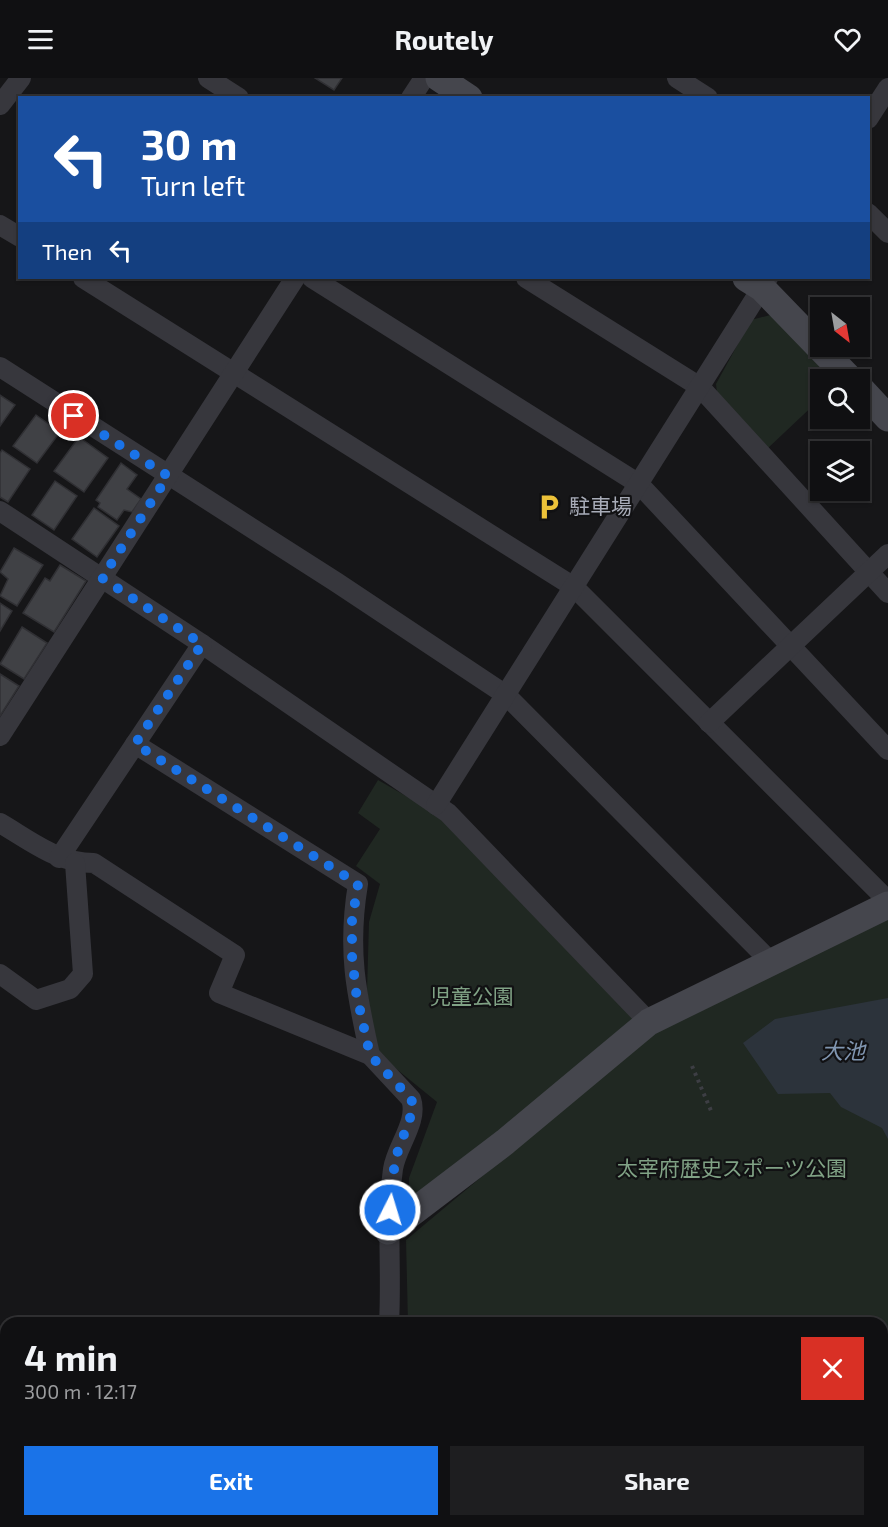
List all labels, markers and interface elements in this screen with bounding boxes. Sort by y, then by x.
icon: menu [24,23,57,56]
text: Routely [394,23,494,55]
icon: heart [831,23,864,56]
text: 30 m [141,118,237,168]
icon: left [42,120,120,198]
text: Turn left [141,169,245,201]
icon: left [104,234,137,267]
text: Then [42,238,92,264]
north arrow [810,297,870,357]
map controls [810,297,870,501]
button: search [810,369,870,429]
pin [48,390,99,441]
icon: arrive [57,399,90,432]
button: layers [810,441,870,501]
parking icon: 駐車場 [534,492,564,522]
place label: 駐車場 [569,493,632,518]
park label: 児童公園 [430,983,514,1008]
water label: 大池 [821,1037,867,1063]
park label: 太宰府歴史スポーツ公園 [617,1155,847,1180]
position arrow [358,1178,422,1242]
text: 4 min [24,1335,118,1378]
button: close [801,1337,864,1400]
text: 300 m · 12:17 [24,1379,137,1403]
button: Exit [24,1446,438,1515]
button: Share [450,1446,864,1515]

